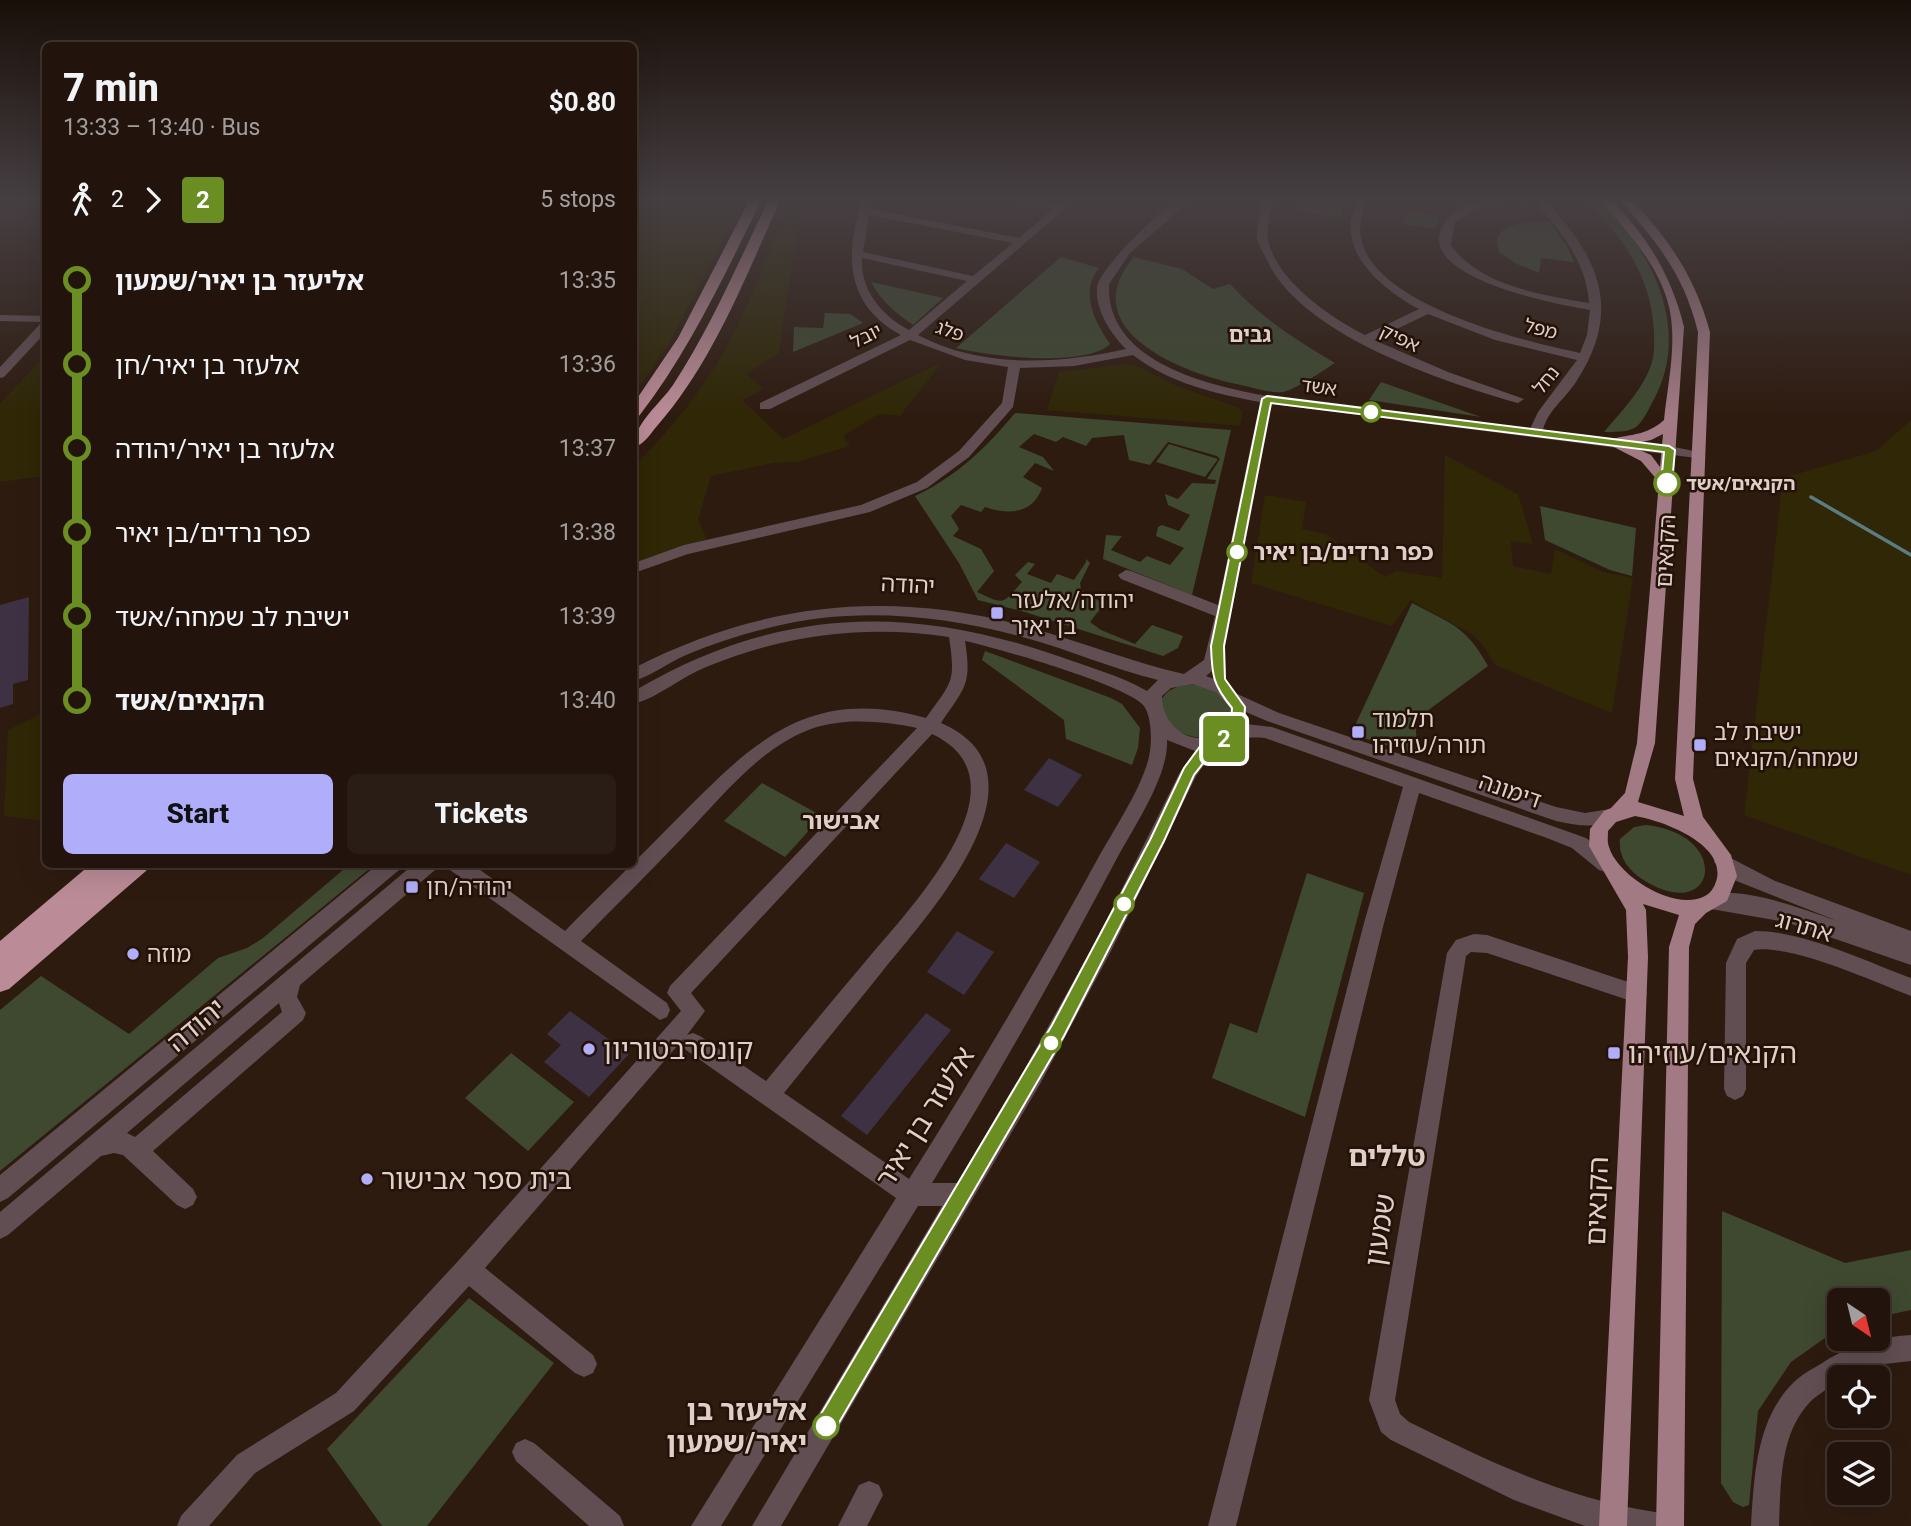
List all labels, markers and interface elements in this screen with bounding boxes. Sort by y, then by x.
text: 7 min [63,66,159,110]
text: $0.80 [549,87,616,117]
text: 13:33 – 13:40 · Bus [63,114,260,141]
icon: walk [63,181,101,219]
icon: forward [134,181,172,219]
text: 2 [111,186,124,213]
text: 2 [196,186,210,214]
text: 5 stops [540,186,616,213]
text: אליעזר בן יאיר/שמעון [115,266,364,296]
text: 13:35 [559,267,616,294]
street label: מפל [1522,314,1560,344]
street label: פלג [933,316,967,346]
street label: יובל [847,319,885,353]
street label: אפיק [1377,319,1423,357]
district label: גבים [1229,323,1272,347]
text: אלעזר בן יאיר/חן [115,350,300,380]
text: 13:36 [559,351,616,378]
street label: נחל [1528,361,1564,399]
street label: אשד [1300,373,1338,401]
unlabelled marker [1361,402,1381,422]
text: אלעזר בן יאיר/יהודה [115,434,335,464]
text: 13:37 [559,435,616,462]
marker: הקנאים/אשד [1654,470,1680,496]
place label: הקנאים/אשד [1686,472,1795,495]
street label: הקנאים [1651,514,1681,588]
text: כפר נרדים/בן יאיר [115,518,311,548]
text: 13:38 [559,519,616,546]
place label: כפר נרדים/בן יאיר [1253,539,1434,566]
marker: כפר נרדים/בן יאיר [1227,542,1247,562]
street label: יהודה [880,570,936,600]
place label: יהודה/אלעזר בן יאיר [1011,587,1134,640]
text: ישיבת לב שמחה/אשד [115,602,350,632]
text: 13:39 [559,603,616,630]
marker: יהודה/אלעזר בן יאיר [989,605,1005,621]
text: הקנאים/אשד [115,686,265,716]
text: 13:40 [559,687,616,714]
place label: תלמוד תורה/עוזיהו [1372,706,1486,759]
line badge: 2 [1201,716,1247,762]
place label: ישיבת לב שמחה/הקנאים [1714,719,1859,772]
marker: תלמוד תורה/עוזיהו [1350,724,1366,740]
text: 2 [1217,725,1231,753]
marker: ישיבת לב שמחה/הקנאים [1692,737,1708,753]
street label: דימונה [1475,768,1545,814]
button: Start [63,774,333,854]
button: Tickets [347,774,616,854]
district label: אבישור [802,807,880,835]
place label: יהודה/חן [426,874,512,901]
marker: יהודה/חן [404,879,420,895]
unlabelled marker [1114,894,1134,914]
street label: אתרוג [1772,906,1836,948]
place label: מוזה [147,941,191,968]
marker: מוזה [125,946,141,962]
street label: יהודה [160,991,232,1059]
place label: קונסרבטוריון [603,1033,753,1066]
unlabelled marker [1041,1033,1061,1053]
place label: הקנאים/עוזיהו [1628,1037,1797,1070]
marker: קונסרבטוריון [581,1041,597,1057]
street label: אלעזר בן יאיר [869,1041,981,1193]
marker: הקנאים/עוזיהו [1606,1045,1622,1061]
district label: טללים [1348,1140,1426,1173]
street label: הקנאים [1579,1156,1615,1246]
place label: בית ספר אבישור [381,1163,572,1196]
marker: בית ספר אבישור [359,1171,375,1187]
street label: שמעון [1358,1191,1402,1269]
north arrow [1827,1288,1890,1351]
map controls [1827,1288,1890,1505]
button: locate [1827,1365,1890,1428]
place label: אליעזר בן יאיר/שמעון [666,1394,807,1459]
marker: אליעזר בן יאיר/שמעון [813,1413,839,1439]
button: layers [1827,1442,1890,1505]

